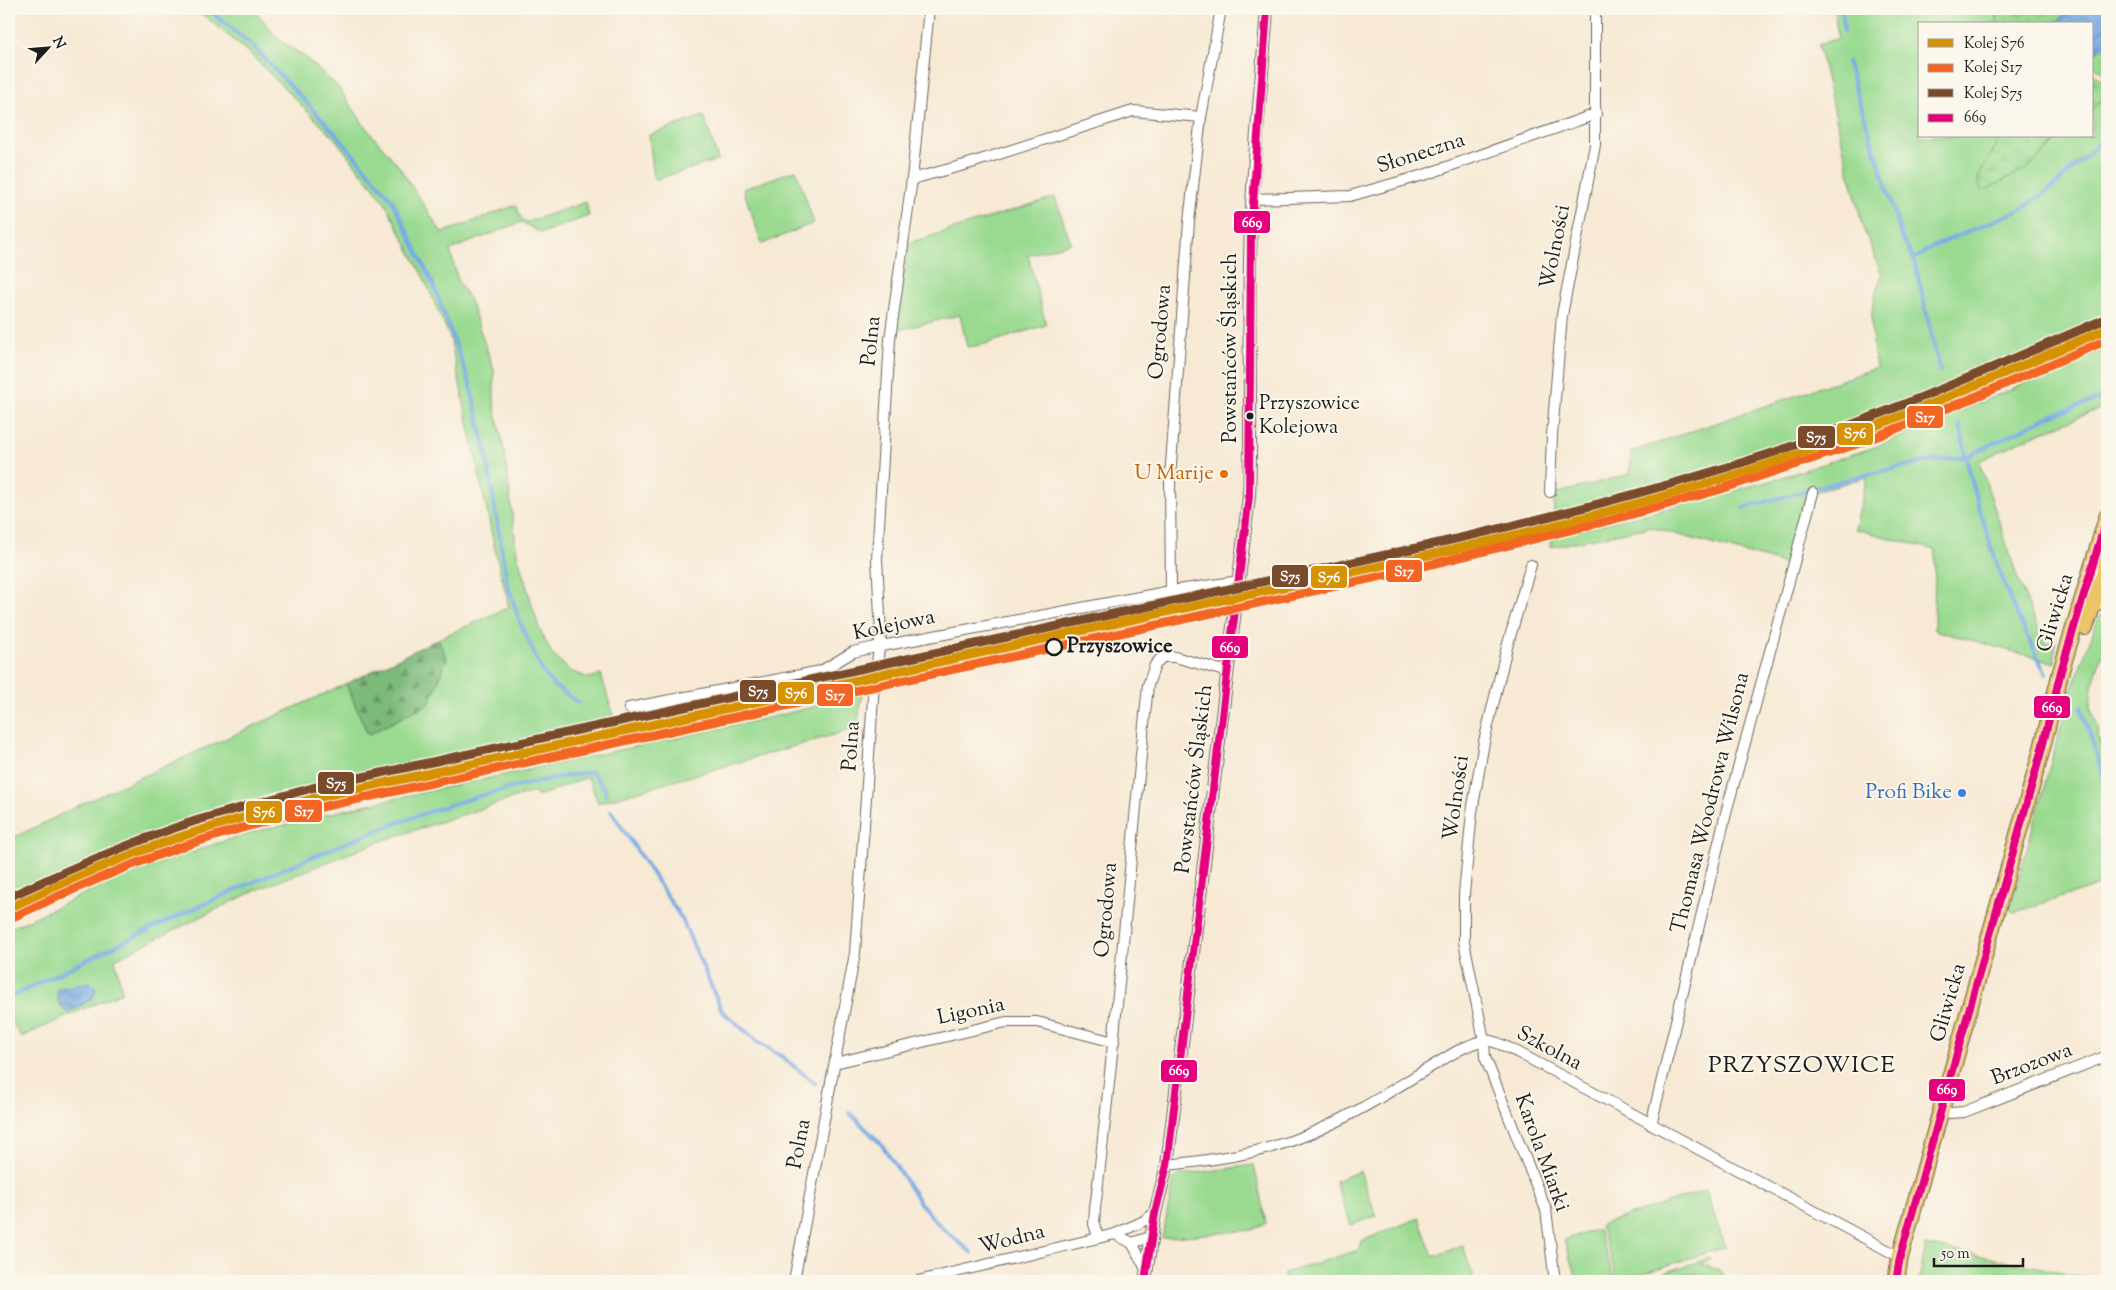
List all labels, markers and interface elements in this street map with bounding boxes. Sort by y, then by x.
north arrow [22,22,72,72]
legend [1918,22,2094,138]
text: N [46,34,69,53]
text: Kolej S76 [1964,34,2025,55]
text: Kolej S17 [1964,58,2023,79]
text: Kolej S75 [1964,84,2022,105]
text: 669 [1964,108,1986,129]
street label: Słoneczna [1373,126,1469,182]
street label: Wolności [1533,202,1579,292]
line badge: 669 [1233,210,1271,234]
text: 669 [1242,214,1263,234]
street label: Powstańców Śląskich [1216,253,1246,443]
street label: Ogrodowa [1142,283,1180,381]
street label: Polna [854,314,890,368]
place label: Przyszowice Kolejowa [1259,390,1360,443]
line badge: S17 [1906,405,1944,429]
text: S17 [1915,409,1936,429]
marker: Przyszowice Kolejowa [1245,411,1255,421]
line badge: S76 [1836,422,1874,446]
line badge: S75 [1797,425,1836,449]
text: S76 [1844,425,1866,445]
text: S75 [1806,429,1826,449]
place label: U Marije [1134,459,1214,489]
marker: U Marije [1218,468,1230,480]
line badge: S17 [1385,559,1423,583]
text: S17 [1394,563,1415,583]
line badge: S75 [1271,564,1309,588]
line badge: S76 [1310,565,1348,589]
text: S75 [1280,568,1300,588]
text: S76 [1318,569,1340,589]
street label: Gliwicka [2030,570,2082,656]
street label: Kolejowa [850,603,938,649]
place label: Przyszowice [1067,632,1173,662]
line badge: 669 [1211,635,1249,659]
marker: Przyszowice [1045,638,1063,656]
text: 669 [1220,639,1241,659]
street label: Thomasa Woodrowa Wilsona [1664,669,1758,937]
line badge: S75 [739,679,777,703]
line badge: S76 [777,681,815,705]
text: S75 [748,683,768,703]
line badge: S17 [816,683,854,707]
street label: Powstańców Śląskich [1168,683,1222,875]
text: S76 [785,685,807,705]
text: S17 [825,687,846,707]
line badge: 669 [2033,695,2071,719]
text: 669 [2042,699,2063,719]
street label: Polna [835,720,869,772]
street label: Wolności [1436,753,1478,843]
line badge: S75 [317,771,355,795]
text: S75 [326,775,346,795]
place label: Profi Bike [1865,778,1952,808]
marker: Profi Bike [1956,787,1968,799]
line badge: S17 [284,799,323,823]
line badge: S76 [245,800,283,824]
text: S17 [294,803,315,823]
text: S76 [253,804,275,824]
street label: Ogrodowa [1088,861,1126,959]
street label: Gliwicka [1923,960,1975,1046]
street label: Ligonia [935,990,1008,1034]
street label: Szkolna [1511,1019,1588,1079]
street label: Brzozowa [1987,1036,2077,1094]
district label: PRZYSZOWICE [1708,1049,1896,1083]
line badge: 669 [1160,1059,1198,1083]
text: 669 [1169,1062,1190,1082]
line badge: 669 [1928,1078,1966,1102]
text: 669 [1937,1081,1958,1101]
street label: Karola Miarki [1506,1090,1576,1216]
street label: Polna [780,1116,820,1172]
street label: Wodna [976,1217,1048,1263]
scale bar [1934,1235,2022,1267]
text: 50 m [1940,1244,1970,1265]

